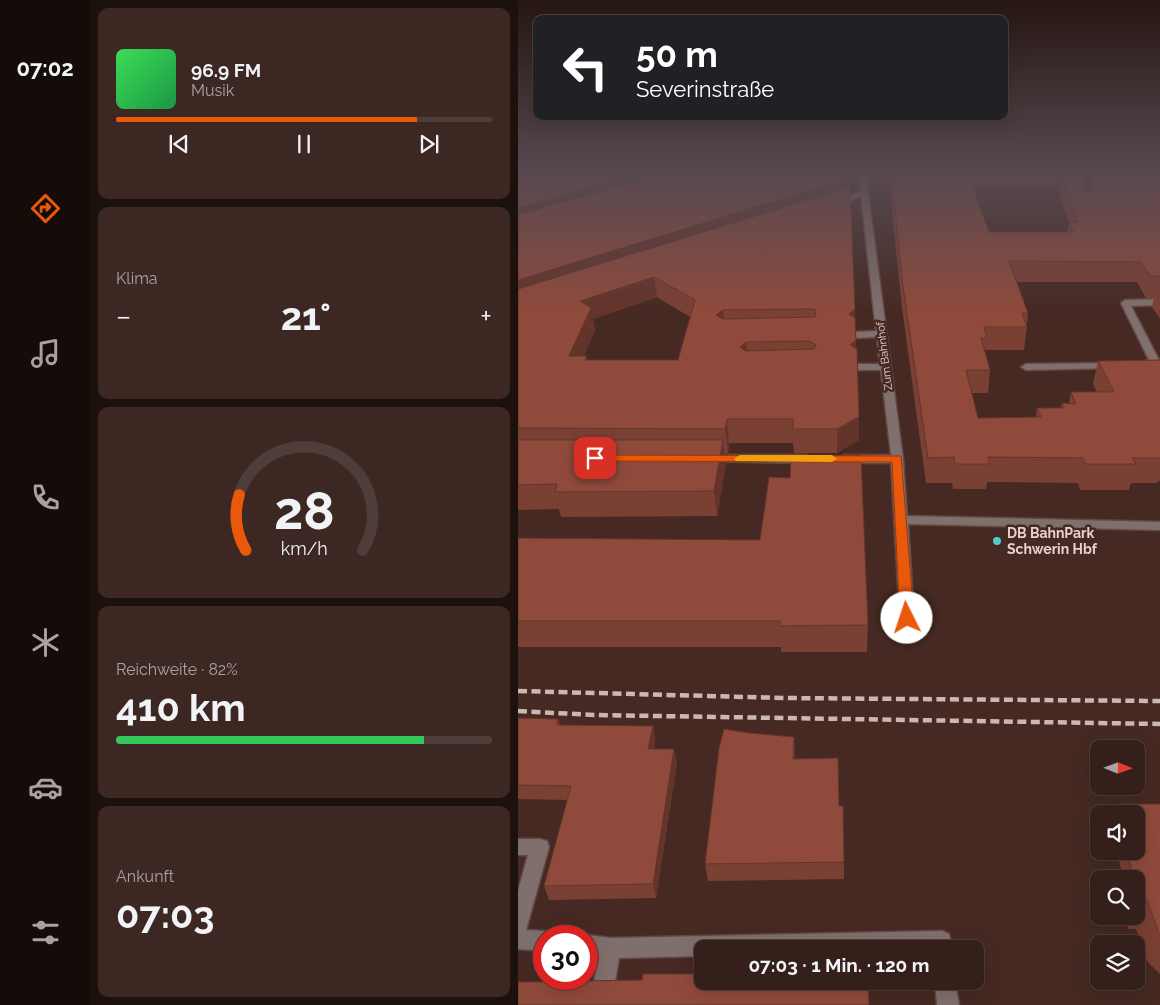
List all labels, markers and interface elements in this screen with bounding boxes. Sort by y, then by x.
text: 50 m [636,34,718,75]
icon: left [553,35,618,100]
text: 07:02 [16,55,74,81]
text: 96.9 FM [191,59,261,81]
text: Severinstraße [636,76,774,102]
text: Musik [191,81,234,100]
icon: previous [165,130,193,158]
icon: pause [290,130,318,158]
icon: next [415,130,443,158]
icon: directions [28,191,63,226]
text: Klima [116,269,158,288]
text: 21° [281,294,331,339]
text: − [116,300,131,333]
text: + [480,300,492,333]
street label: Zum Bahnhof [874,321,895,391]
icon: music [28,336,63,371]
pin [574,437,616,479]
icon: arrive [581,444,609,472]
icon: phone [28,480,63,515]
text: 28 [274,480,334,541]
place label: DB BahnPark Schwerin Hbf [1007,525,1098,557]
marker: DB BahnPark Schwerin Hbf [991,535,1003,547]
text: km/h [280,538,328,559]
position arrow [880,591,932,643]
icon: climate [28,625,63,660]
text: Reichweite · 82% [116,660,238,679]
text: 410 km [116,685,246,730]
north arrow [1090,740,1146,795]
map controls [1090,740,1145,990]
icon: car [28,770,63,805]
button: sound [1090,805,1145,860]
text: Ankunft [116,867,174,886]
button: search [1090,870,1145,925]
text: 07:03 [116,892,215,937]
icon: filters [28,915,63,950]
speed limit sign: 30 [533,925,598,990]
button: layers [1090,935,1145,990]
text: 07:03 · 1 Min. · 120 m [748,954,930,976]

